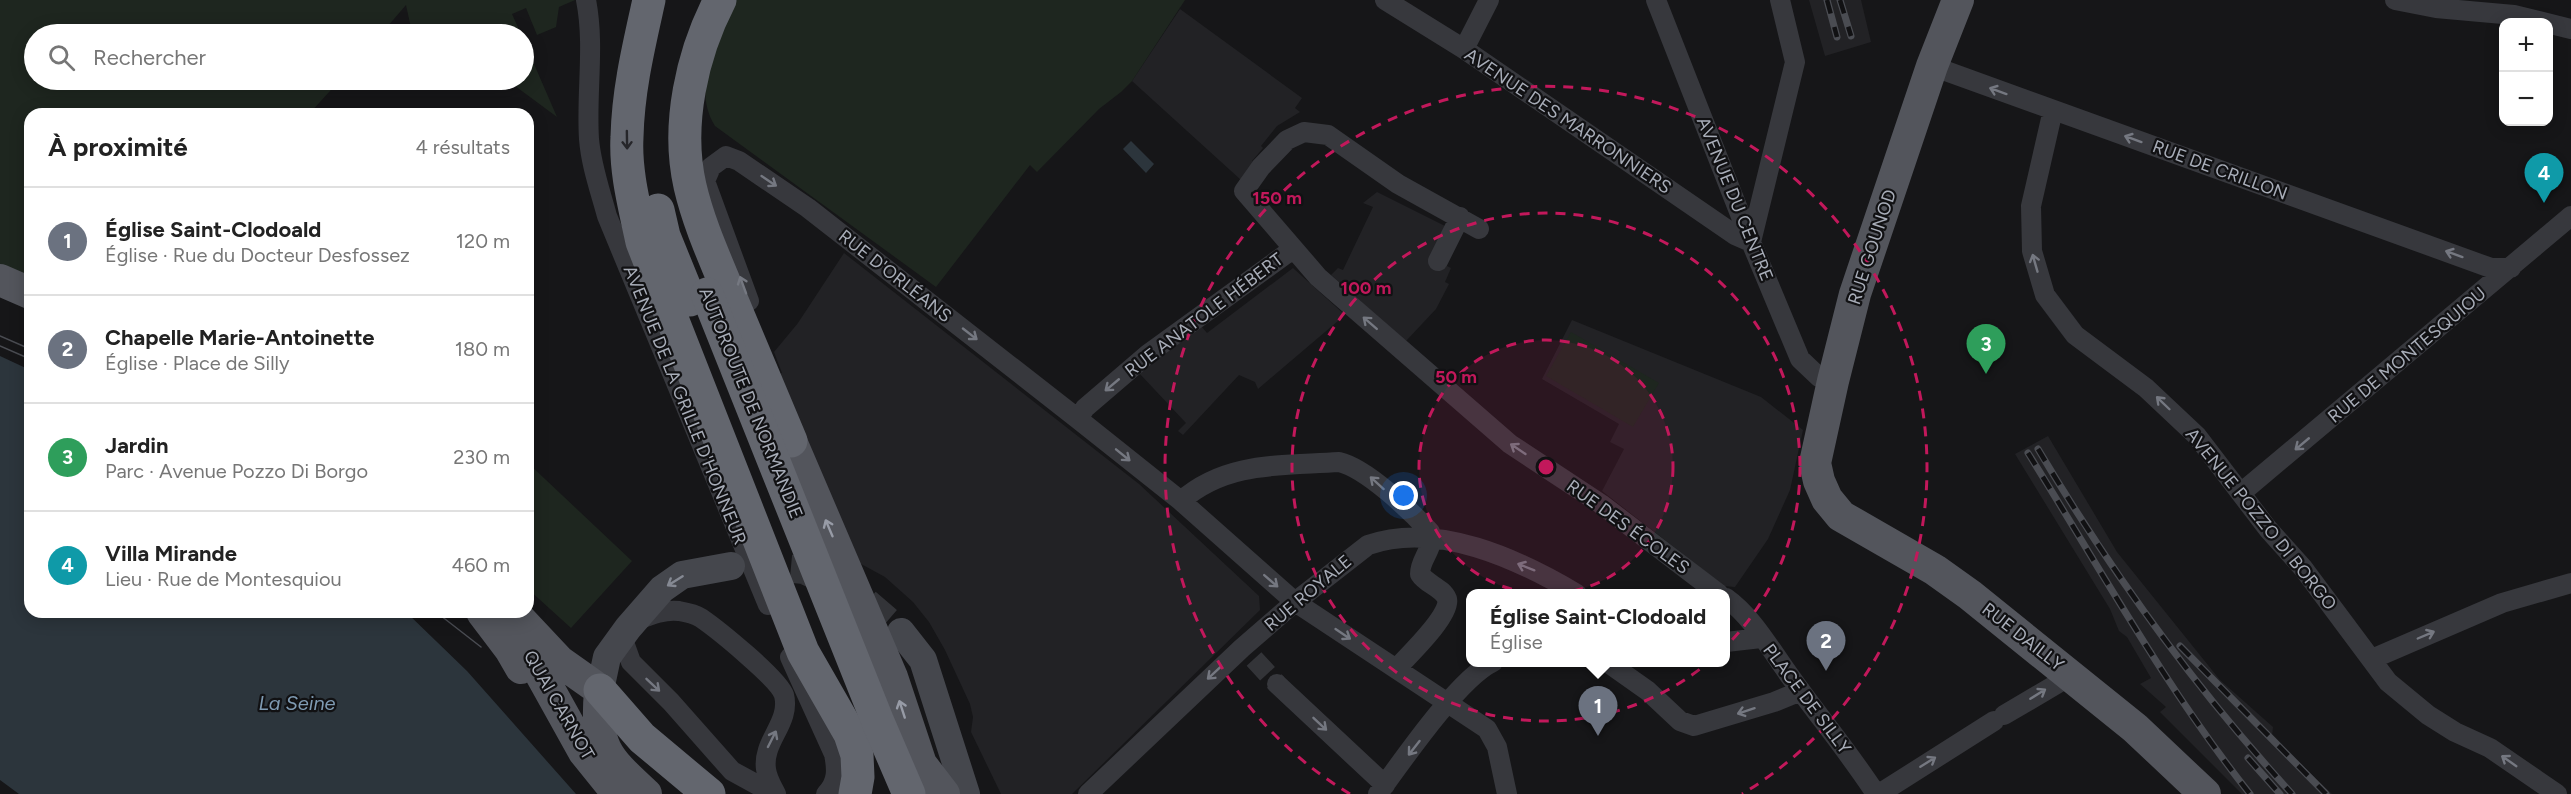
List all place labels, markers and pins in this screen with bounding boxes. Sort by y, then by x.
pin: 4 [2524,154,2564,203]
pin: 3 [1966,324,2006,374]
centre of rings [1536,457,1556,477]
pin: 2 [1806,622,1846,671]
pin: 1 [1578,686,1618,736]

